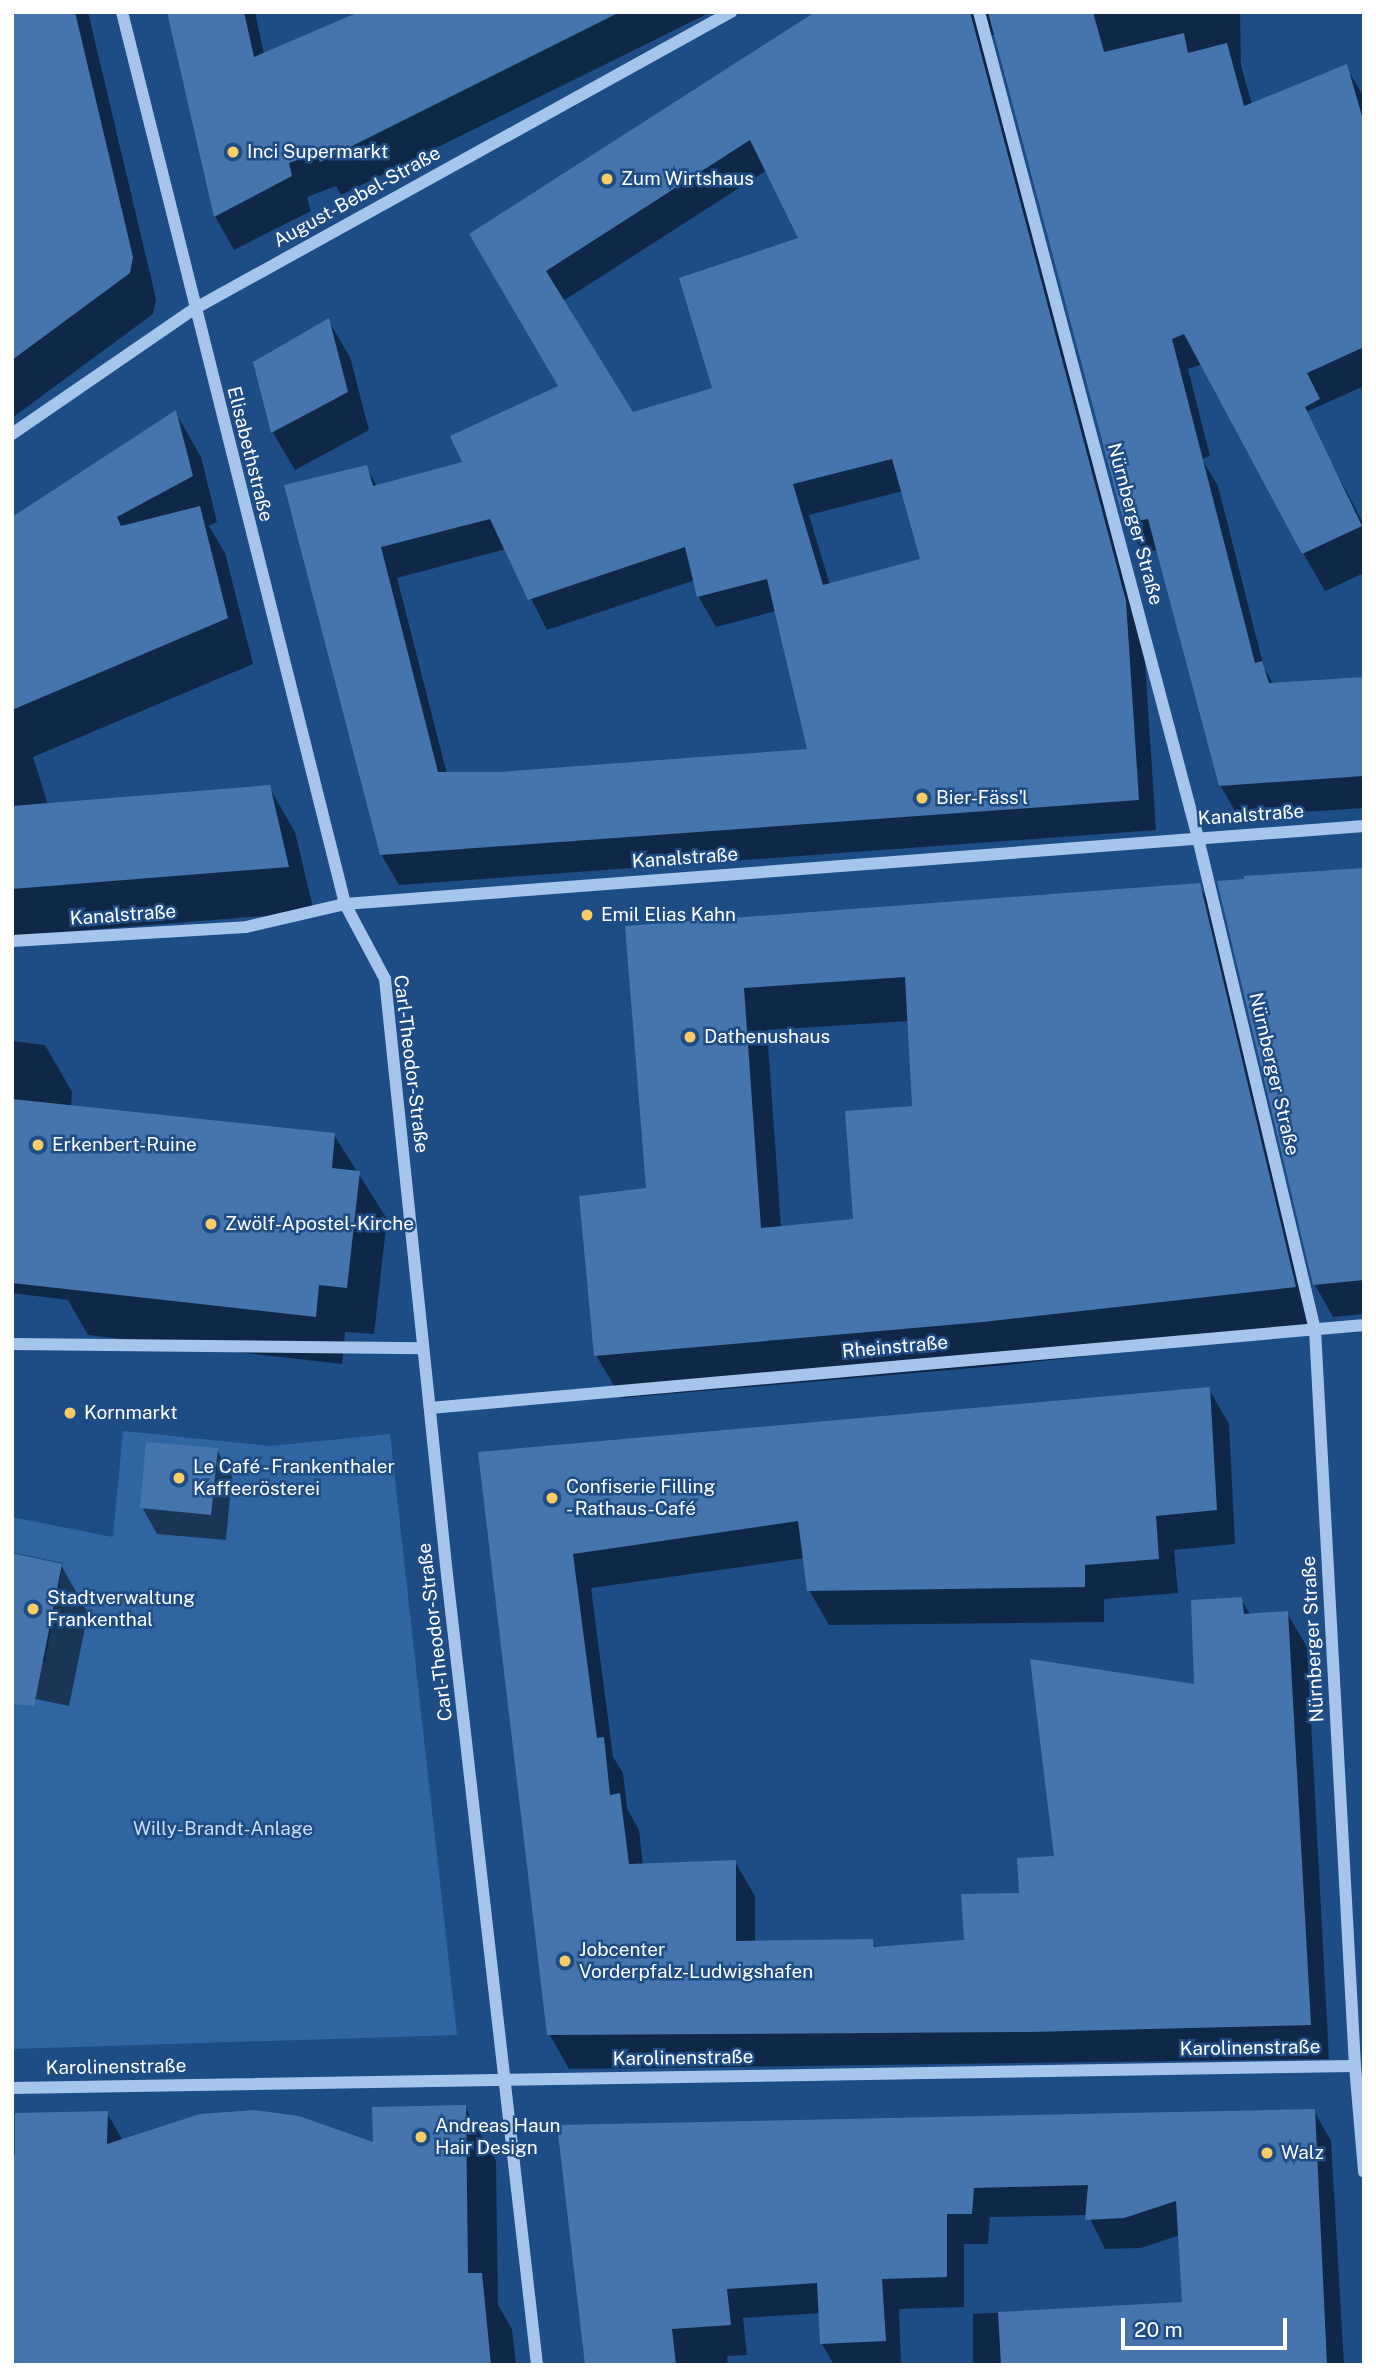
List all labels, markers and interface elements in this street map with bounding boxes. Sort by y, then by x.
place label: Inci Supermarkt [247,141,388,163]
street label: August-Bebel-Straße [269,142,445,252]
marker: Inci Supermarkt [225,144,241,160]
place label: Zum Wirtshaus [621,168,754,190]
marker: Zum Wirtshaus [599,171,615,187]
street label: Elisabethstraße [222,384,278,524]
street label: Nürnberger Straße [1102,441,1168,607]
place label: Bier-Fäss'l [936,787,1028,809]
marker: Bier-Fäss'l [914,790,930,806]
street label: Kanalstraße [1197,800,1305,830]
street label: Kanalstraße [631,843,739,873]
street label: Kanalstraße [69,900,177,930]
place label: Emil Elias Kahn [601,904,736,926]
marker: Emil Elias Kahn [579,907,595,923]
street label: Carl-Theodor-Straße [389,974,433,1154]
street label: Nürnberger Straße [1244,990,1304,1158]
place label: Dathenushaus [704,1026,830,1048]
marker: Dathenushaus [682,1029,698,1045]
place label: Erkenbert-Ruine [52,1134,197,1156]
marker: Erkenbert-Ruine [30,1137,46,1153]
place label: Zwölf-Apostel-Kirche [225,1213,414,1235]
marker: Zwölf-Apostel-Kirche [203,1216,219,1232]
street label: Rheinstraße [841,1331,949,1363]
place label: Kornmarkt [84,1402,178,1424]
marker: Kornmarkt [62,1405,78,1421]
place label: Le Café - Frankenthaler Kaffeerösterei [193,1456,400,1500]
marker: Le Café - Frankenthaler Kaffeerösterei [171,1470,187,1486]
place label: Confiserie Filling - Rathaus-Café [566,1476,715,1520]
marker: Confiserie Filling - Rathaus-Café [544,1490,560,1506]
street label: Carl-Theodor-Straße [413,1542,457,1722]
street label: Nürnberger Straße [1297,1555,1329,1723]
place label: Stadtverwaltung Frankenthal [47,1587,195,1631]
marker: Stadtverwaltung Frankenthal [25,1601,41,1617]
park label: Willy-Brandt-Anlage [133,1818,313,1840]
place label: Jobcenter Vorderpfalz-Ludwigshafen [579,1939,813,1983]
marker: Jobcenter Vorderpfalz-Ludwigshafen [557,1953,573,1969]
street label: Karolinenstraße [1179,2035,1321,2061]
street label: Karolinenstraße [612,2045,754,2071]
street label: Karolinenstraße [45,2054,187,2080]
place label: Andreas Haun Hair Design [435,2115,561,2159]
marker: Andreas Haun Hair Design [413,2129,429,2145]
place label: Walz [1281,2142,1324,2164]
marker: Walz [1259,2145,1275,2161]
scale bar [1124,2304,1290,2348]
text: 20 m [1134,2317,1183,2342]

